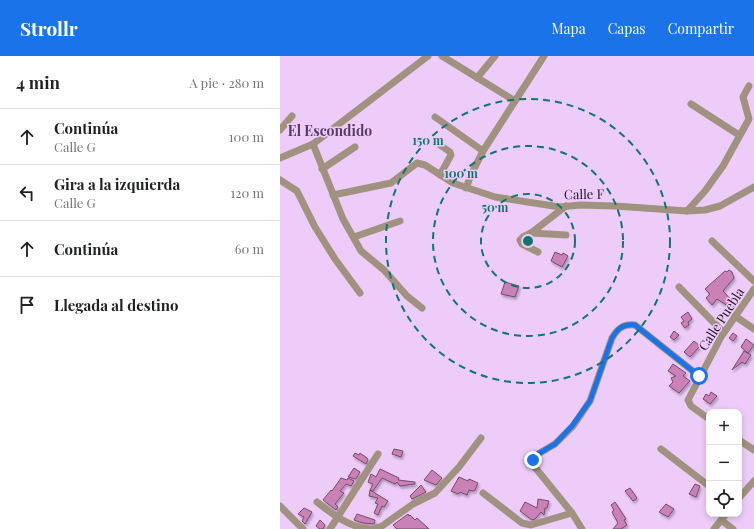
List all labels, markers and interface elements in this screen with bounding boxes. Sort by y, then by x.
text: Strollr [20,15,78,41]
text: Mapa [551,19,586,38]
text: Capas [608,19,646,38]
text: Compartir [668,19,734,38]
text: 4 min [16,71,60,93]
text: A pie · 280 m [189,74,264,91]
text: Continúa [54,118,118,138]
district label: El Escondido [288,121,372,140]
icon: ahead [16,126,38,148]
text: 100 m [229,128,264,145]
text: 150 m [412,132,444,148]
text: Calle G [54,138,96,155]
text: 100 m [444,165,478,181]
text: Gira a la izquierda [54,174,180,194]
icon: left [16,182,38,204]
text: 120 m [230,184,264,201]
street label: Calle F [564,185,605,202]
text: Calle G [54,194,96,211]
text: 50 m [482,199,509,215]
centre of rings [521,234,535,248]
icon: ahead [16,238,38,260]
text: Continúa [54,239,118,259]
text: 60 m [235,240,264,257]
street label: Calle Puebla [694,284,748,353]
icon: arrive [16,294,38,316]
text: Llegada al destino [54,295,178,315]
route start [690,367,708,385]
map controls [706,409,742,517]
button: + [706,409,742,445]
button: − [706,445,742,481]
route end [524,451,542,469]
button: locate [706,481,742,517]

